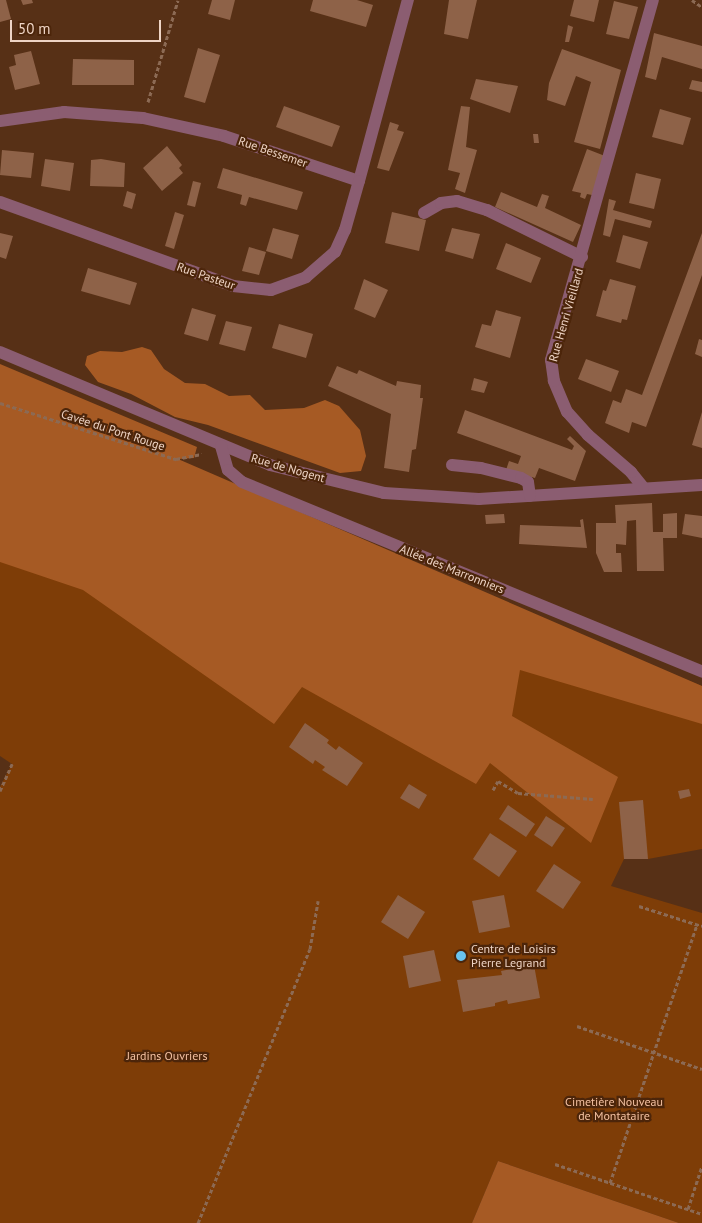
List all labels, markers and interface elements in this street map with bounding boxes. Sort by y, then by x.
scale bar [12,10,164,42]
text: 50 m [18,19,51,38]
street label: Rue Bessemer [237,133,309,171]
street label: Rue Pasteur [175,259,237,293]
street label: Rue Henri Vieillard [546,266,586,364]
street label: Cavée du Pont Rouge [59,406,167,454]
street label: Rue de Nogent [249,451,327,485]
street label: Allée des Marronniers [398,541,506,597]
place label: Centre de Loisirs Pierre Legrand [471,942,556,970]
marker: Centre de Loisirs Pierre Legrand [455,950,467,962]
park label: Jardins Ouvriers [127,1049,207,1063]
park label: Cimetière Nouveau de Montataire [565,1095,663,1123]

